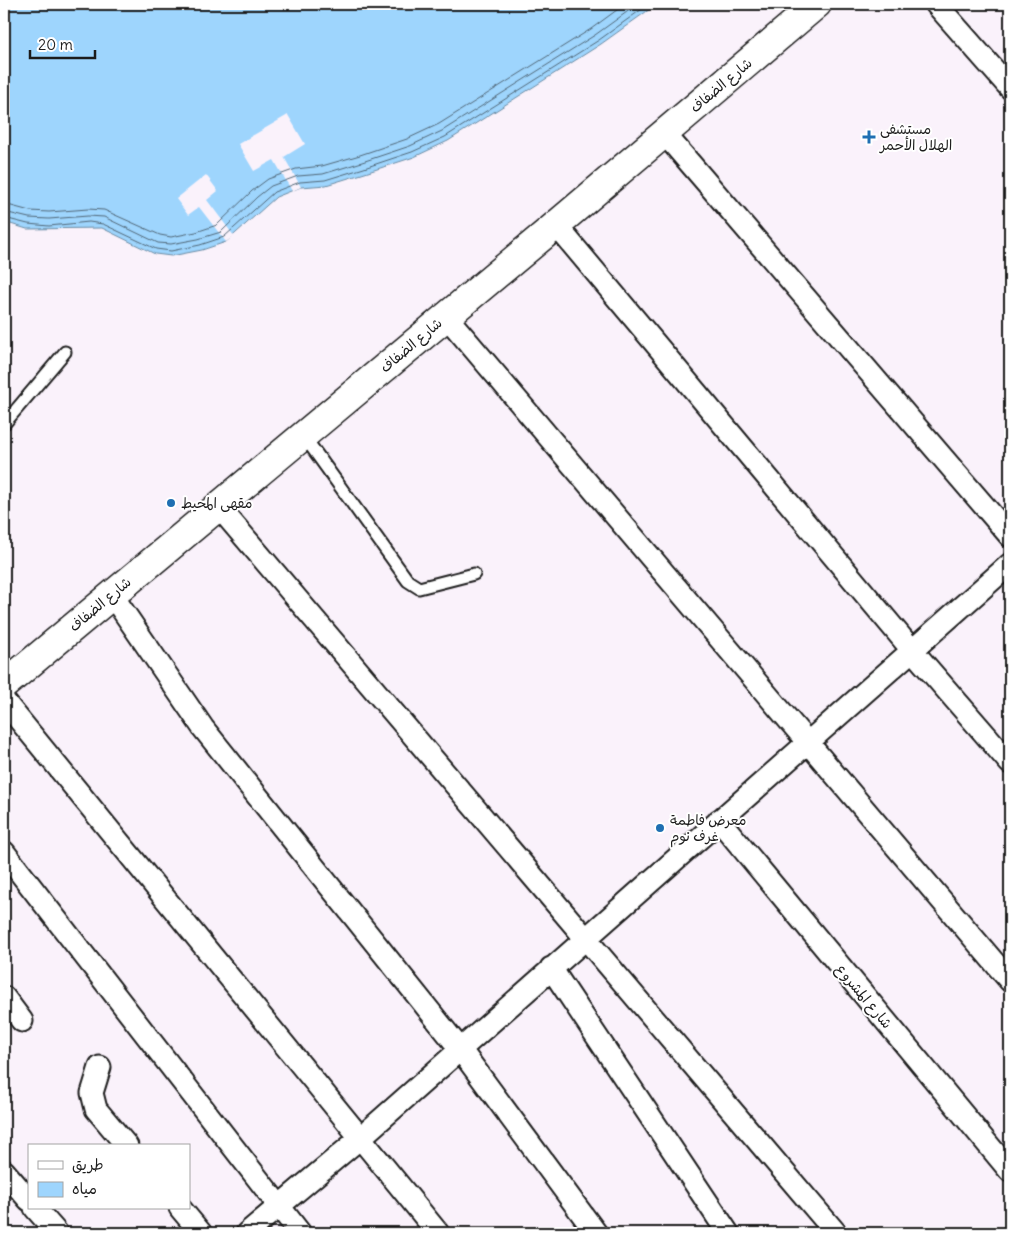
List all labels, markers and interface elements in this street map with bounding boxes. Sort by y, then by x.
scale bar [30,28,95,60]
text: 20 m [38,35,73,54]
street label: شارع الضفاف [686,54,756,117]
place label: مستشفى الهلال الأحمر [879,120,952,154]
marker: مستشفى الهلال الأحمر [862,130,876,144]
street label: شارع الضفاف [376,314,446,377]
place label: مقهى المحيط [181,494,252,512]
marker: مقهى المحيط [165,497,177,509]
street label: شارع الضفاف [65,573,135,636]
place label: معرض فاطمة غرف نوم [670,811,746,848]
marker: معرض فاطمة غرف نوم [654,822,666,834]
street label: شارع المشروع [830,960,896,1033]
legend [28,1144,190,1210]
text: طريق [72,1155,104,1174]
text: مياه [72,1179,97,1198]

